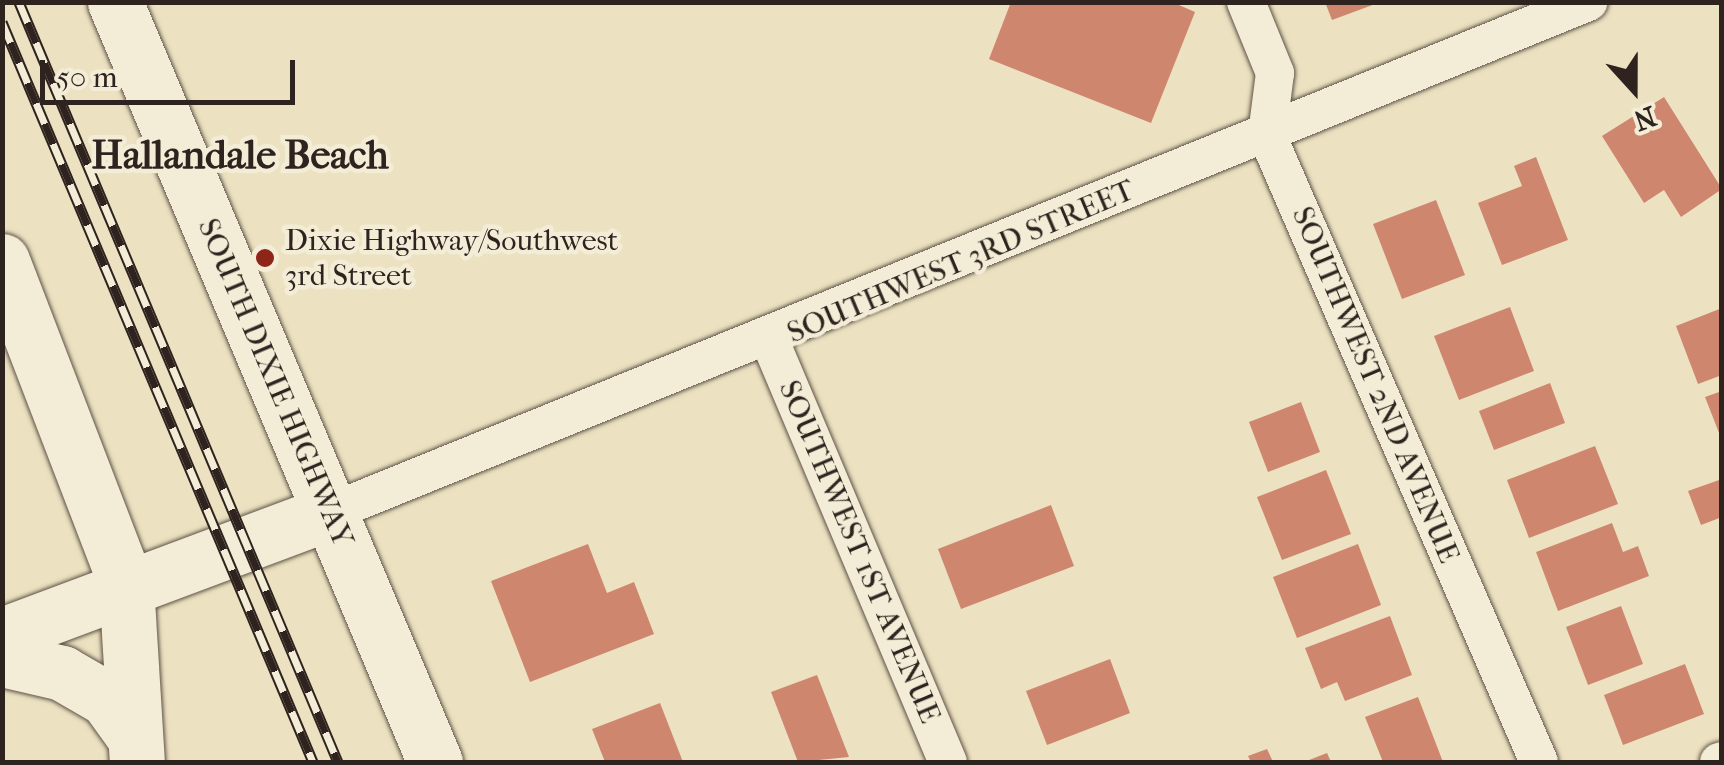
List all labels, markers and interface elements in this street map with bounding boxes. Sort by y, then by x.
scale bar [45,40,300,102]
north arrow [1584,40,1684,140]
text: 50 m [57,60,118,95]
text: N [1629,99,1661,138]
district label: Hallandale Beach [91,131,389,179]
street label: SOUTHWEST 3RD STREET [782,172,1140,352]
street label: SOUTHWEST 2ND AVENUE [1284,202,1466,568]
street label: SOUTH DIXIE HIGHWAY [189,213,361,553]
place label: Dixie Highway/Southwest 3rd Street [285,223,618,294]
marker: Dixie Highway/Southwest 3rd Street [254,247,276,269]
street label: SOUTHWEST 1ST AVENUE [770,375,948,729]

